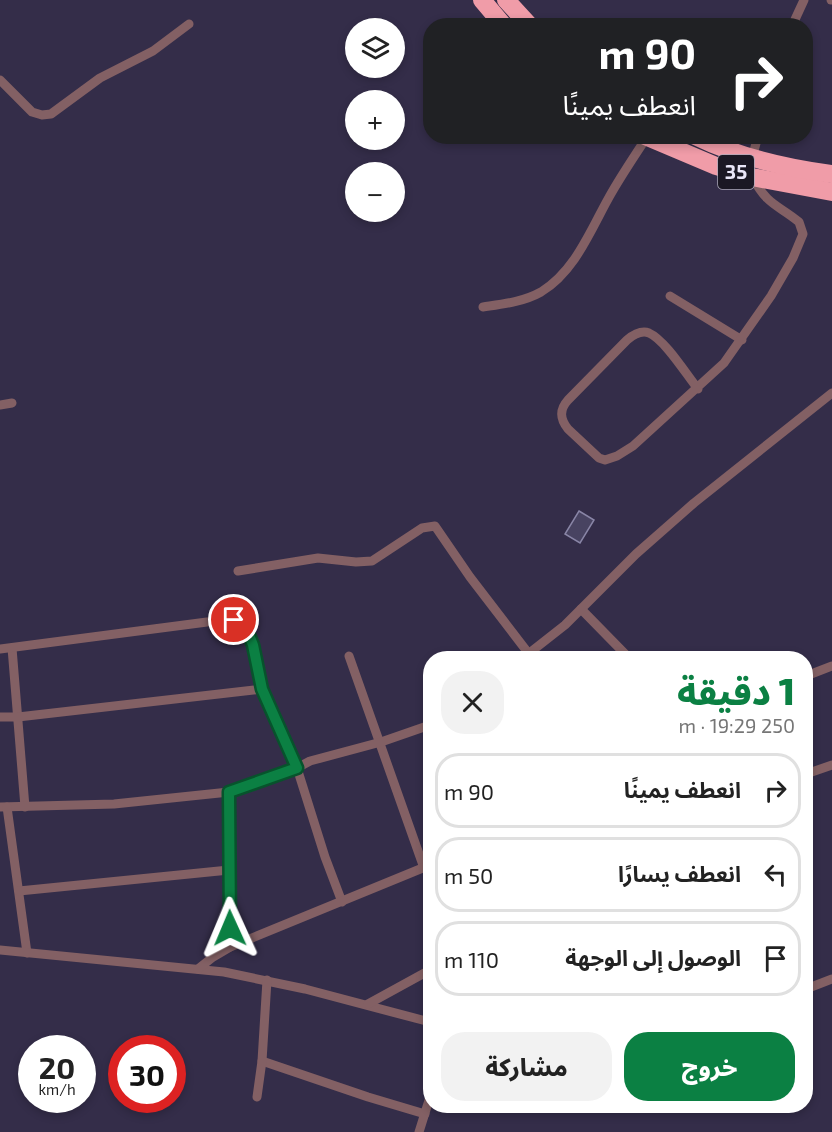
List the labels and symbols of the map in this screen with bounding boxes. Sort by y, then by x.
road number: 35 [718,155,754,189]
pin [208,594,259,645]
position arrow [198,896,262,960]
speed limit sign: 30 [108,1035,186,1113]

